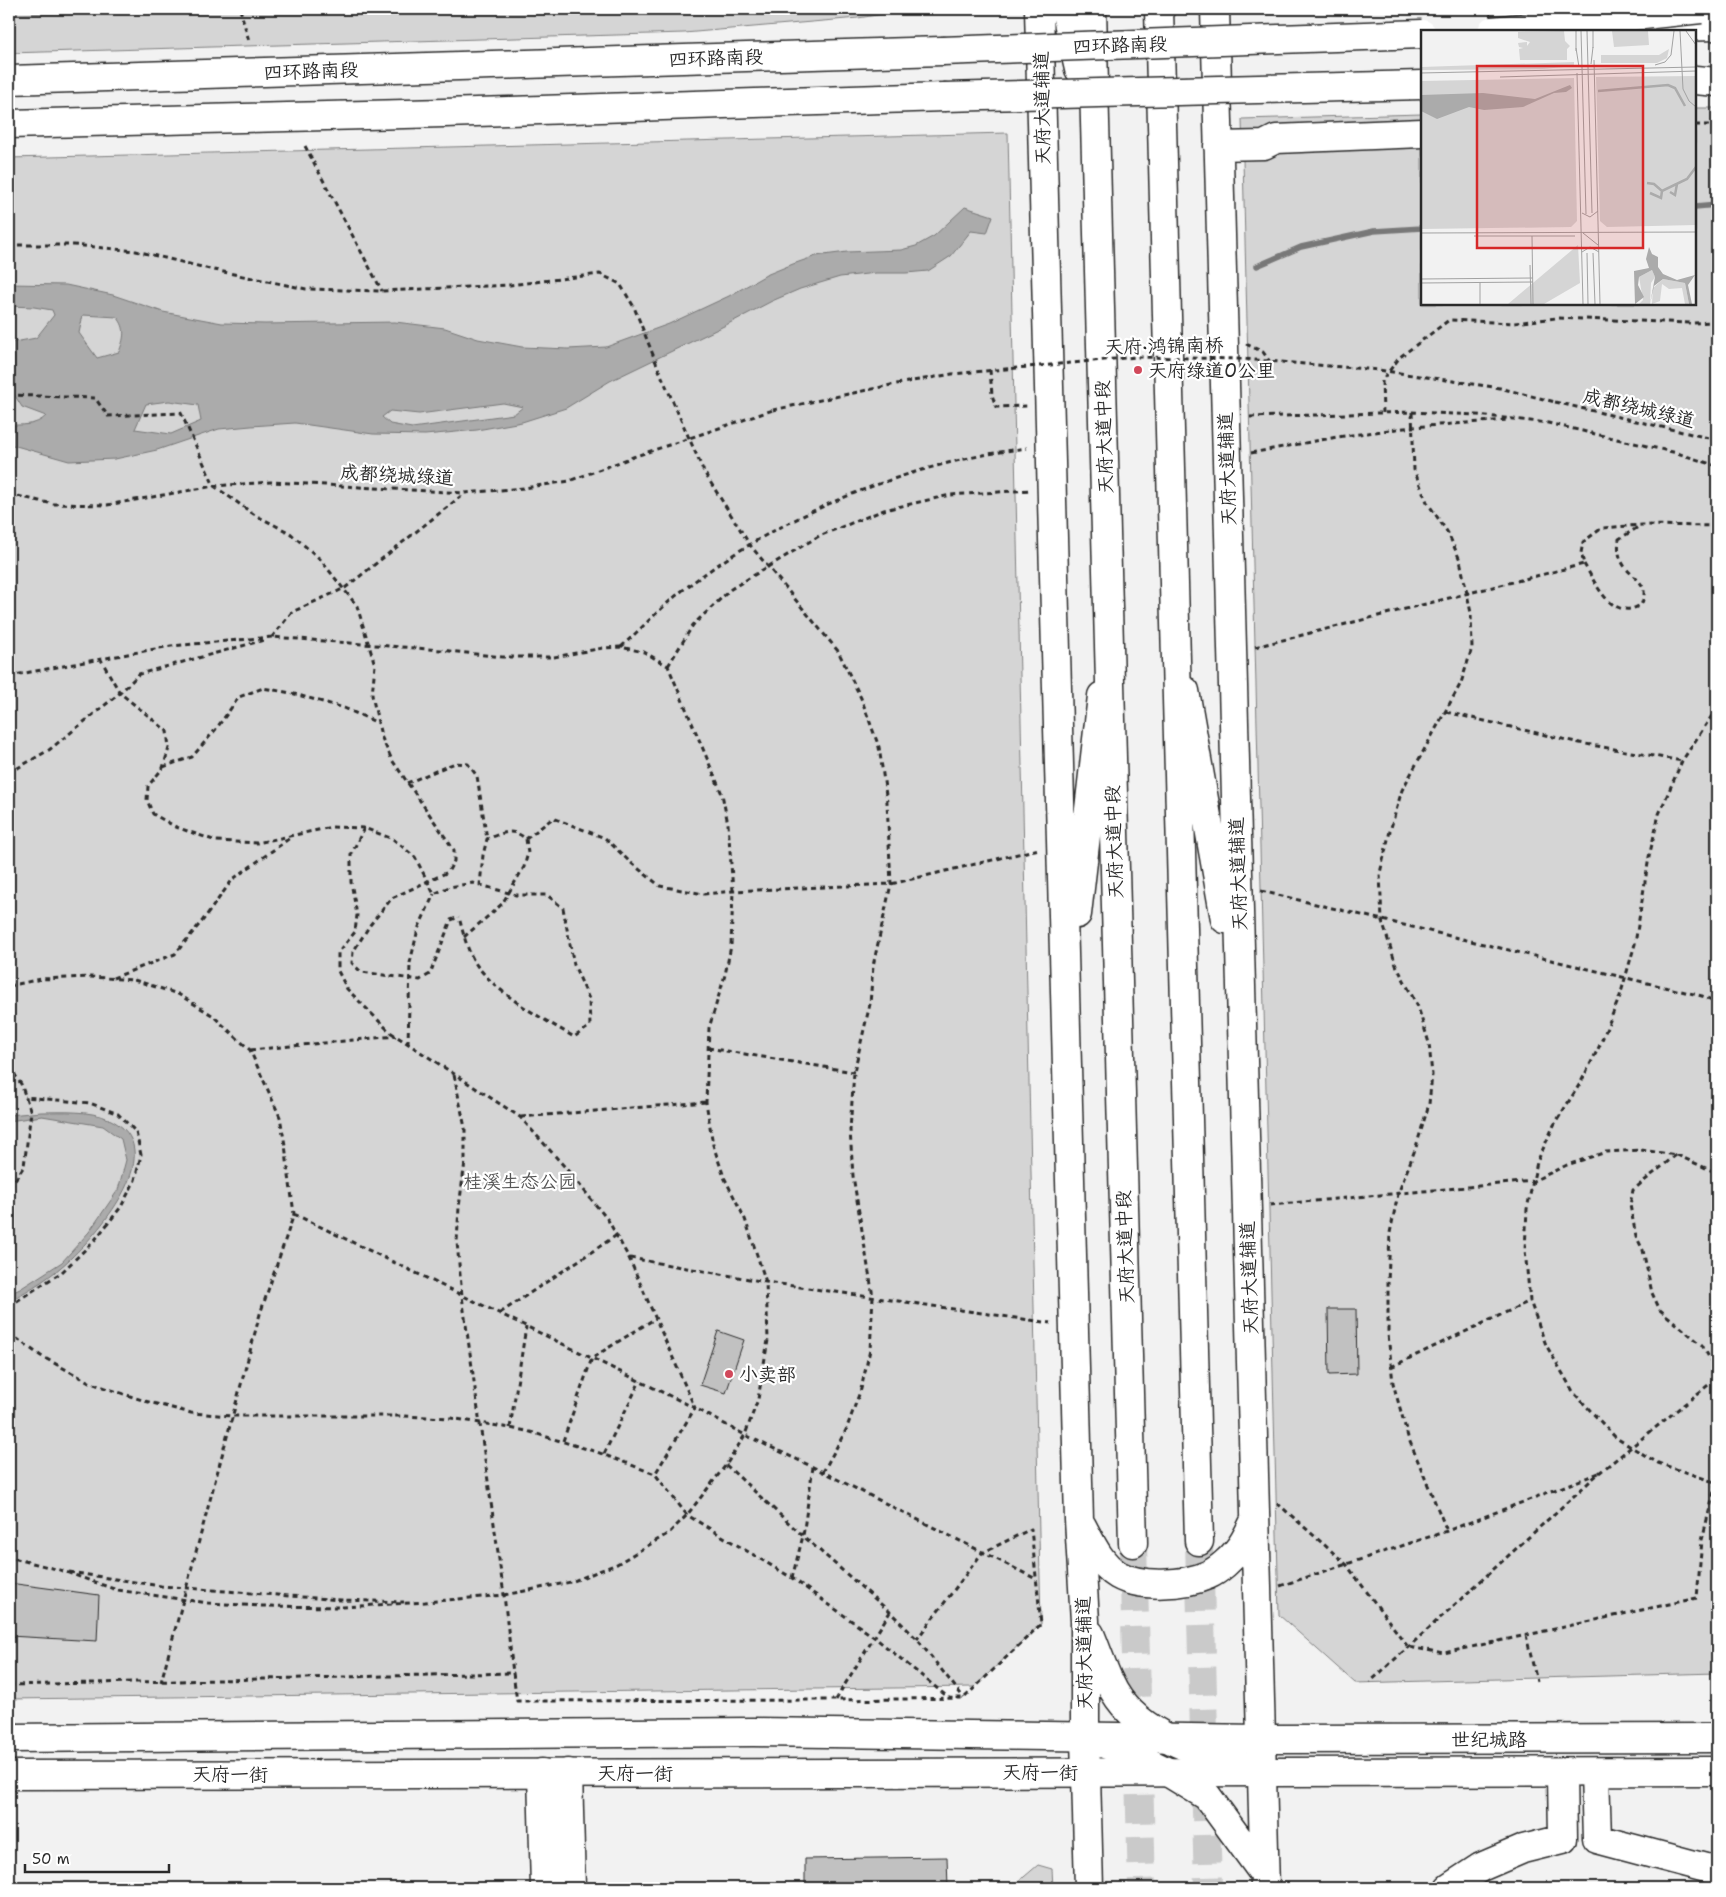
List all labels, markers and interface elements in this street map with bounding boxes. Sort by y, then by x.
inset map [1421,30,1696,305]
street label: 四环路南段 [1072,31,1168,59]
street label: 四环路南段 [668,44,764,72]
street label: 天府大道辅道 [1029,51,1055,165]
street label: 四环路南段 [263,57,359,85]
street label: 天府·鸿锦南桥 [1104,332,1224,360]
place label: 天府绿道0公里 [1148,358,1275,383]
marker: 天府绿道0公里 [1132,364,1144,376]
street label: 天府大道中段 [1090,380,1118,494]
street label: 成都绕城绿道 [1581,383,1697,433]
street label: 天府大道辅道 [1213,412,1241,526]
street label: 成都绕城绿道 [339,460,455,490]
street label: 天府大道中段 [1100,785,1128,899]
street label: 天府大道辅道 [1224,817,1252,931]
park label: 桂溪生态公园 [463,1169,577,1194]
street label: 天府大道中段 [1111,1190,1139,1304]
street label: 天府大道辅道 [1235,1221,1263,1335]
place label: 小卖部 [739,1362,796,1387]
marker: 小卖部 [723,1368,735,1380]
street label: 天府大道辅道 [1071,1596,1097,1710]
street label: 世纪城路 [1451,1727,1527,1752]
street label: 天府一街 [1002,1760,1078,1785]
street label: 天府一街 [597,1761,673,1786]
street label: 天府一街 [192,1762,268,1787]
scale bar [25,1842,169,1874]
text: 50 m [32,1849,70,1869]

